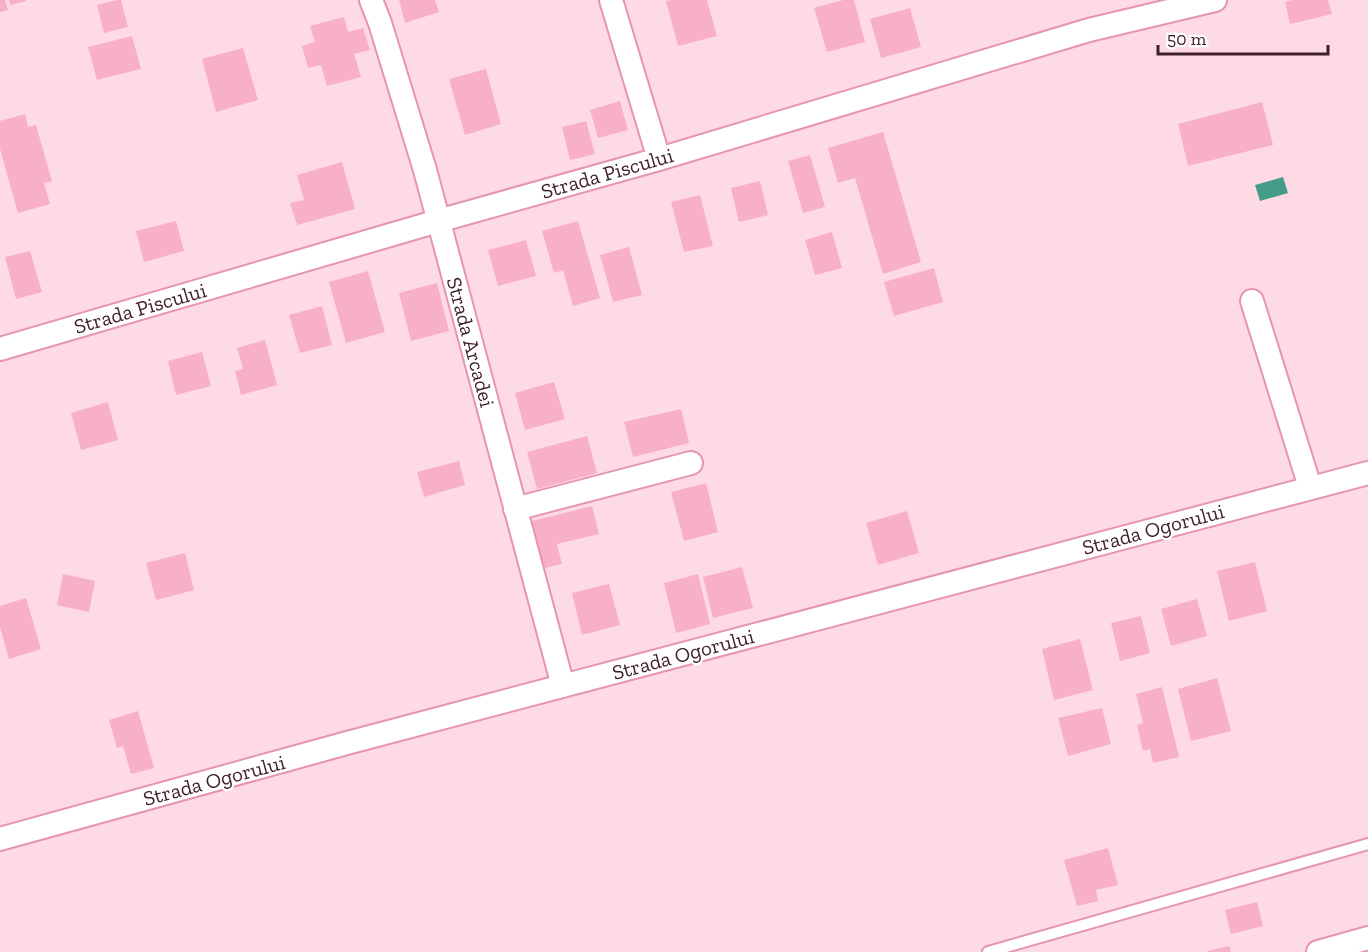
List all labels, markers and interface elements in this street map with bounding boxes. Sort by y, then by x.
scale bar [1158,18,1328,56]
text: 50 m [1167,28,1207,50]
street label: Strada Piscului [538,142,676,204]
street label: Strada Arcadei [442,274,500,410]
street label: Strada Piscului [71,277,209,339]
street label: Strada Ogorului [1079,498,1227,560]
street label: Strada Ogorului [609,623,757,685]
street label: Strada Ogorului [140,749,288,811]

